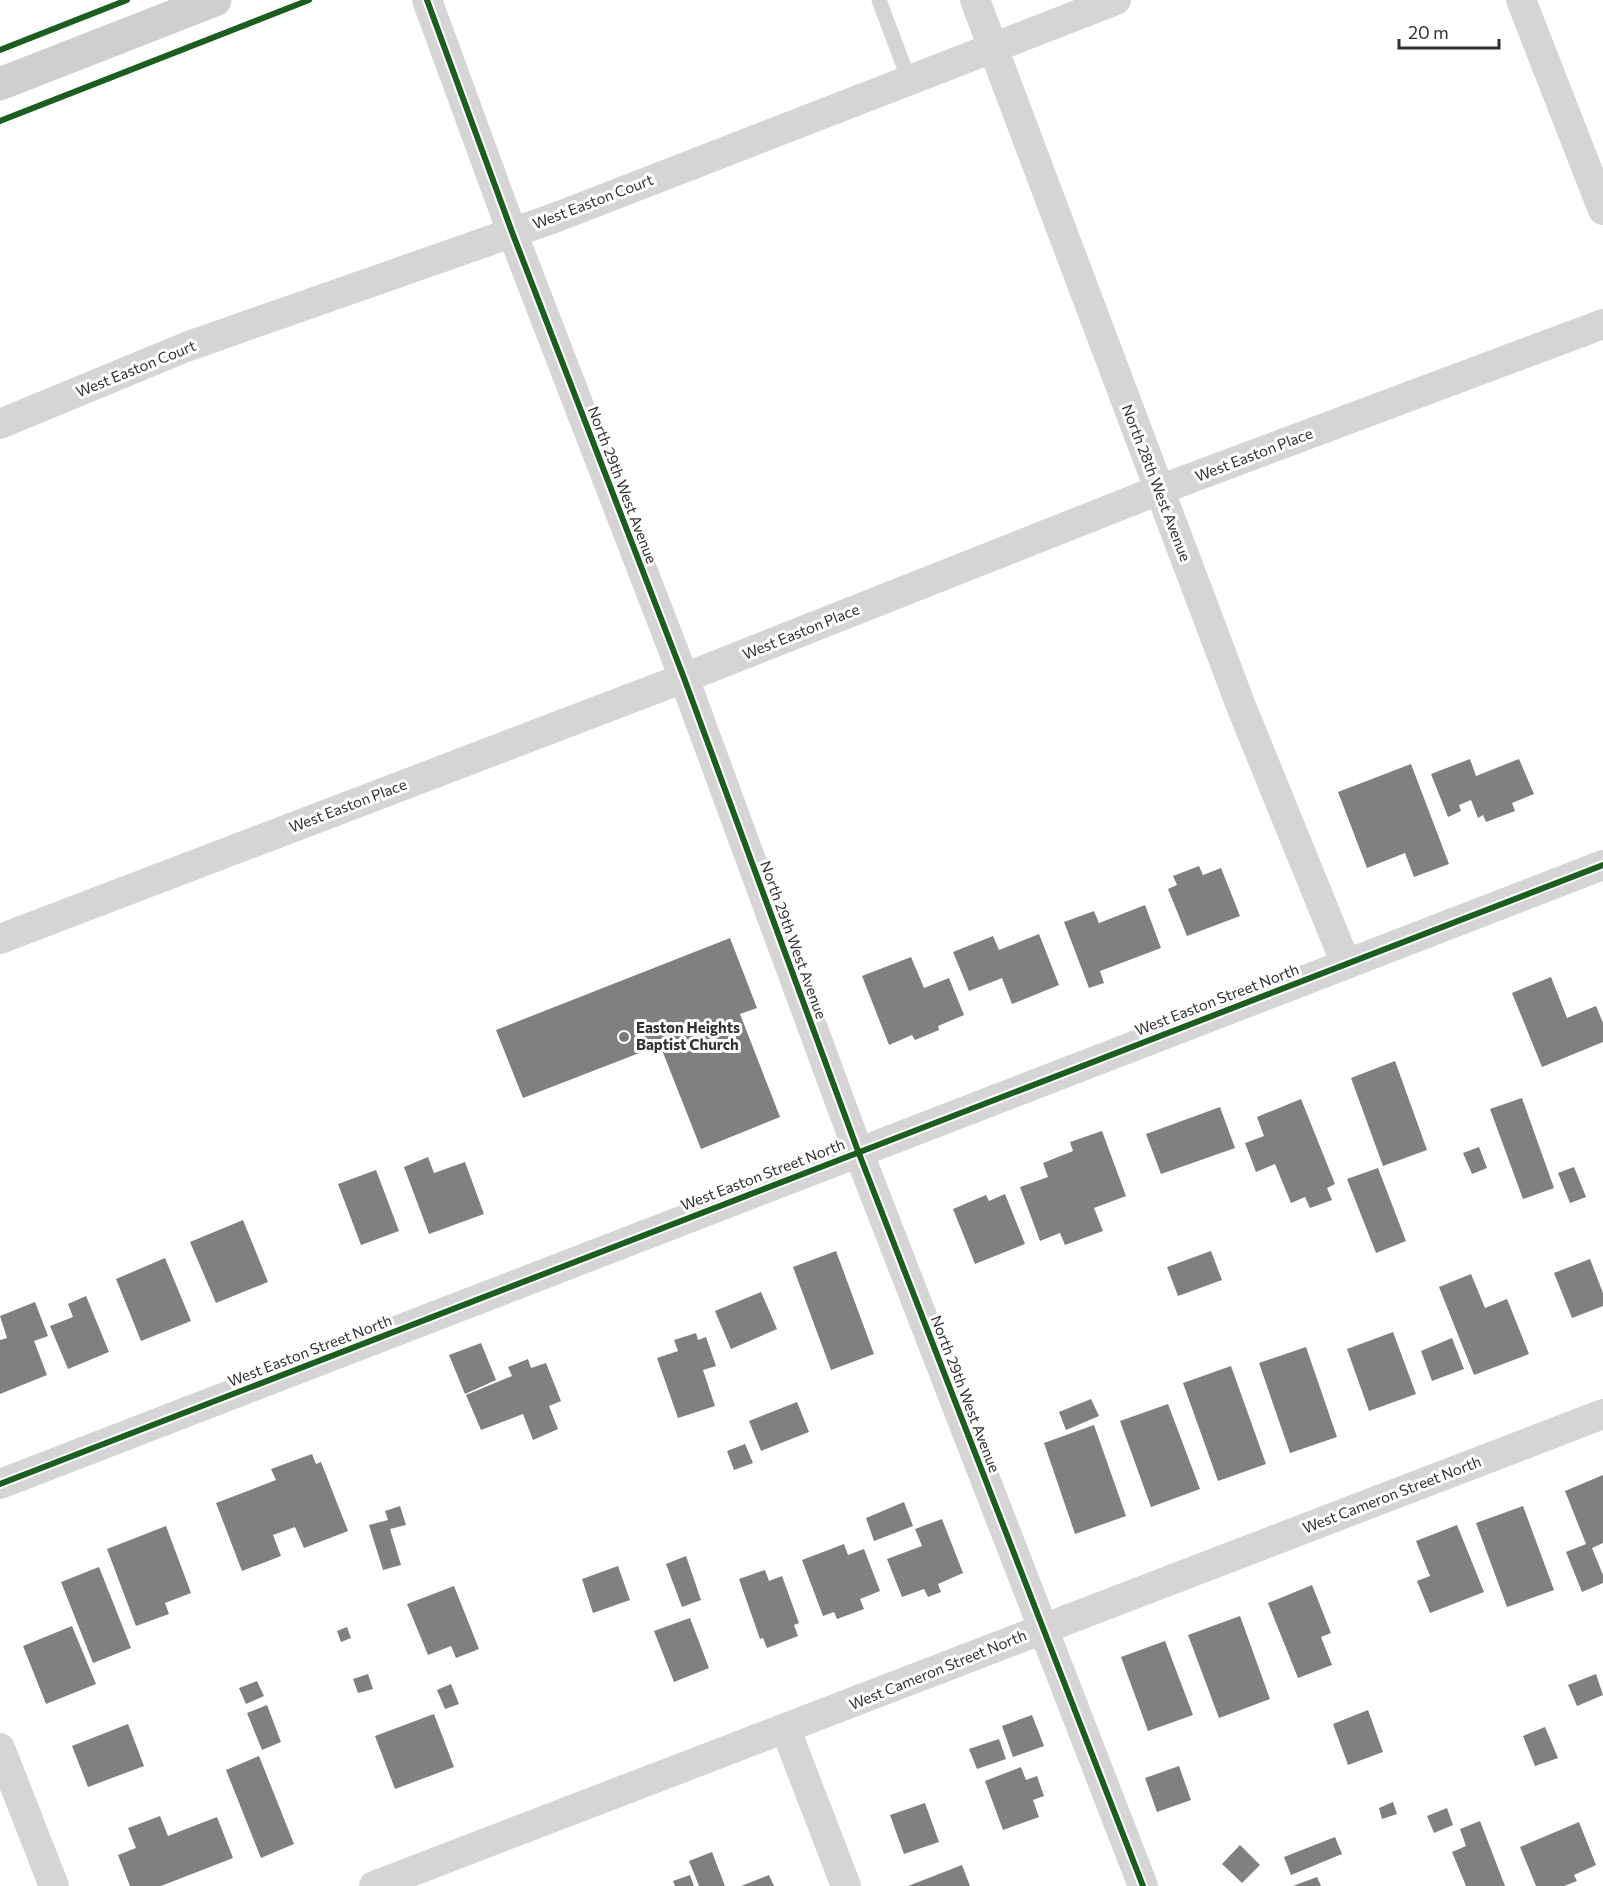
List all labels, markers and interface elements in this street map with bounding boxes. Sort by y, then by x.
scale bar [1399,12,1500,50]
text: 20 m [1408,21,1449,43]
street label: West Easton Court [530,170,655,232]
street label: West Easton Court [73,336,198,400]
street label: North 28th West Avenue [1119,402,1195,564]
street label: North 29th West Avenue [585,404,661,566]
street label: West Easton Place [1192,423,1315,485]
street label: West Easton Place [740,599,862,663]
street label: West Easton Place [286,774,409,836]
street label: North 29th West Avenue [757,858,831,1021]
street label: West Easton Street North [1132,959,1301,1039]
place label: Easton Heights Baptist Church [636,1018,740,1053]
marker: Easton Heights Baptist Church [617,1030,631,1044]
street label: West Easton Street North [678,1134,847,1214]
street label: West Easton Street North [225,1310,394,1390]
street label: North 29th West Avenue [928,1313,1004,1475]
street label: West Cameron Street North [1300,1452,1483,1536]
street label: West Cameron Street North [846,1625,1029,1713]

